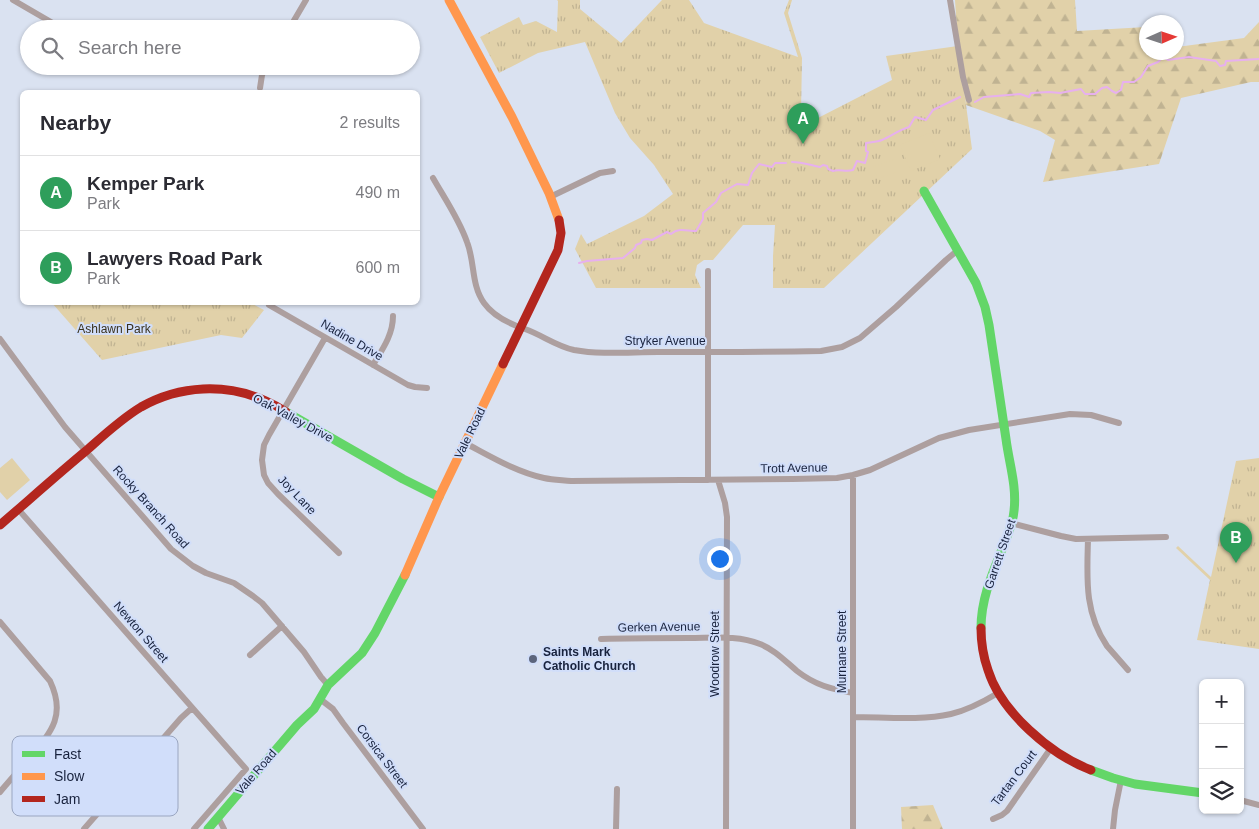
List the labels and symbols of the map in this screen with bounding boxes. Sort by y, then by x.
north arrow [1139,15,1184,60]
pin: A [787,103,819,144]
street label: Nadine Drive [318,317,386,364]
park label: Ashlawn Park [77,322,152,336]
street label: Stryker Avenue [624,334,706,348]
street label: Oak Valley Drive [251,391,336,445]
street label: Vale Road [452,405,488,461]
street label: Trott Avenue [760,460,828,476]
street label: Rocky Branch Road [110,463,192,551]
street label: Joy Lane [275,473,319,518]
street label: Garrett Street [982,517,1019,591]
pin: B [1220,522,1252,563]
your location [707,546,733,572]
street label: Newton Street [111,599,172,666]
street label: Woodrow Street [708,610,722,697]
street label: Murnane Street [835,610,849,693]
street label: Gerken Avenue [618,619,701,635]
place label: Saints Mark Catholic Church [543,645,636,673]
marker: Saints Mark Catholic Church [527,653,539,665]
street label: Corsica Street [354,721,411,791]
legend [12,736,178,816]
text: Fast [54,746,81,762]
street label: Vale Road [233,747,279,797]
street label: Tartan Court [989,747,1040,809]
text: Slow [54,768,85,784]
text: Jam [54,791,80,807]

